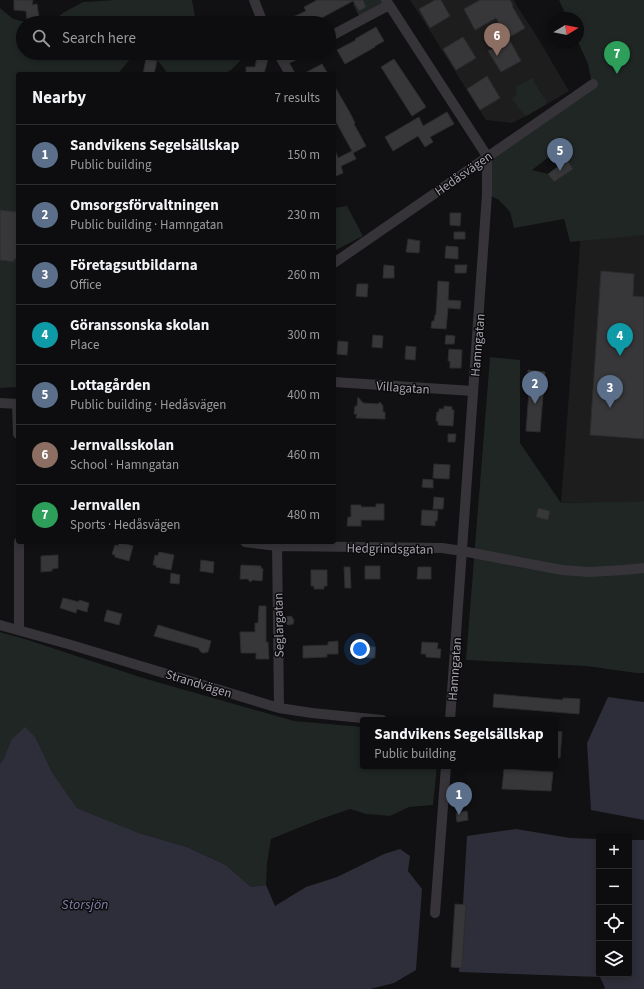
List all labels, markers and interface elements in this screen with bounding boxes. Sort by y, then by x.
north arrow [548,12,584,48]
search box [16,16,336,60]
pin: 6 [484,23,510,56]
icon: search [30,27,52,49]
text: Search here [62,28,136,49]
pin: 7 [604,41,630,74]
text: Nearby [32,86,86,110]
text: 7 results [275,89,320,107]
text: Sandvikens Segelsällskap [70,135,239,156]
pin: 5 [547,138,573,171]
text: 1 [42,146,48,164]
text: 150 m [287,146,320,164]
street label: Hedåsvägen [431,147,496,200]
text: Public building [70,156,152,174]
text: Omsorgsförvaltningen [70,195,219,216]
text: 2 [42,206,48,224]
text: 230 m [287,206,320,224]
text: Public building · Hamngatan [70,216,223,234]
text: Företagsutbildarna [70,255,198,276]
text: 3 [42,266,48,284]
text: 260 m [287,266,320,284]
text: Office [70,276,101,294]
street label: Hamngatan [466,313,490,377]
text: Göranssonska skolan [70,315,209,336]
pin: 4 [607,323,633,356]
text: 4 [42,326,48,344]
text: 300 m [287,326,320,344]
text: Place [70,336,99,354]
pin: 2 [522,371,548,404]
text: Lottagården [70,375,151,396]
pin: 3 [597,375,623,408]
street label: Villagatan [376,377,430,399]
text: 5 [42,386,48,404]
text: 400 m [287,386,320,404]
text: Public building · Hedåsvägen [70,396,226,414]
text: Jernvallsskolan [70,435,174,456]
text: 6 [42,446,48,464]
text: 460 m [287,446,320,464]
text: School · Hamngatan [70,456,179,474]
text: Jernvallen [70,495,140,516]
text: 7 [42,506,48,524]
text: 480 m [287,506,320,524]
text: Sports · Hedåsvägen [70,516,180,534]
street label: Hedgrindsgatan [346,539,433,559]
street label: Seglargatan [269,593,289,657]
street label: Hamngatan [444,637,466,701]
your location [350,639,370,659]
street label: Strandvägen [163,665,234,703]
popup [360,717,558,769]
text: Sandvikens Segelsällskap [374,724,544,745]
text: Public building [374,745,456,763]
pin: 1 [446,782,472,815]
map controls [596,833,632,977]
button: + [596,833,632,869]
button: − [596,869,632,905]
water label: Storsjön [62,895,108,915]
button: locate [596,905,632,941]
button: layers [596,941,632,977]

